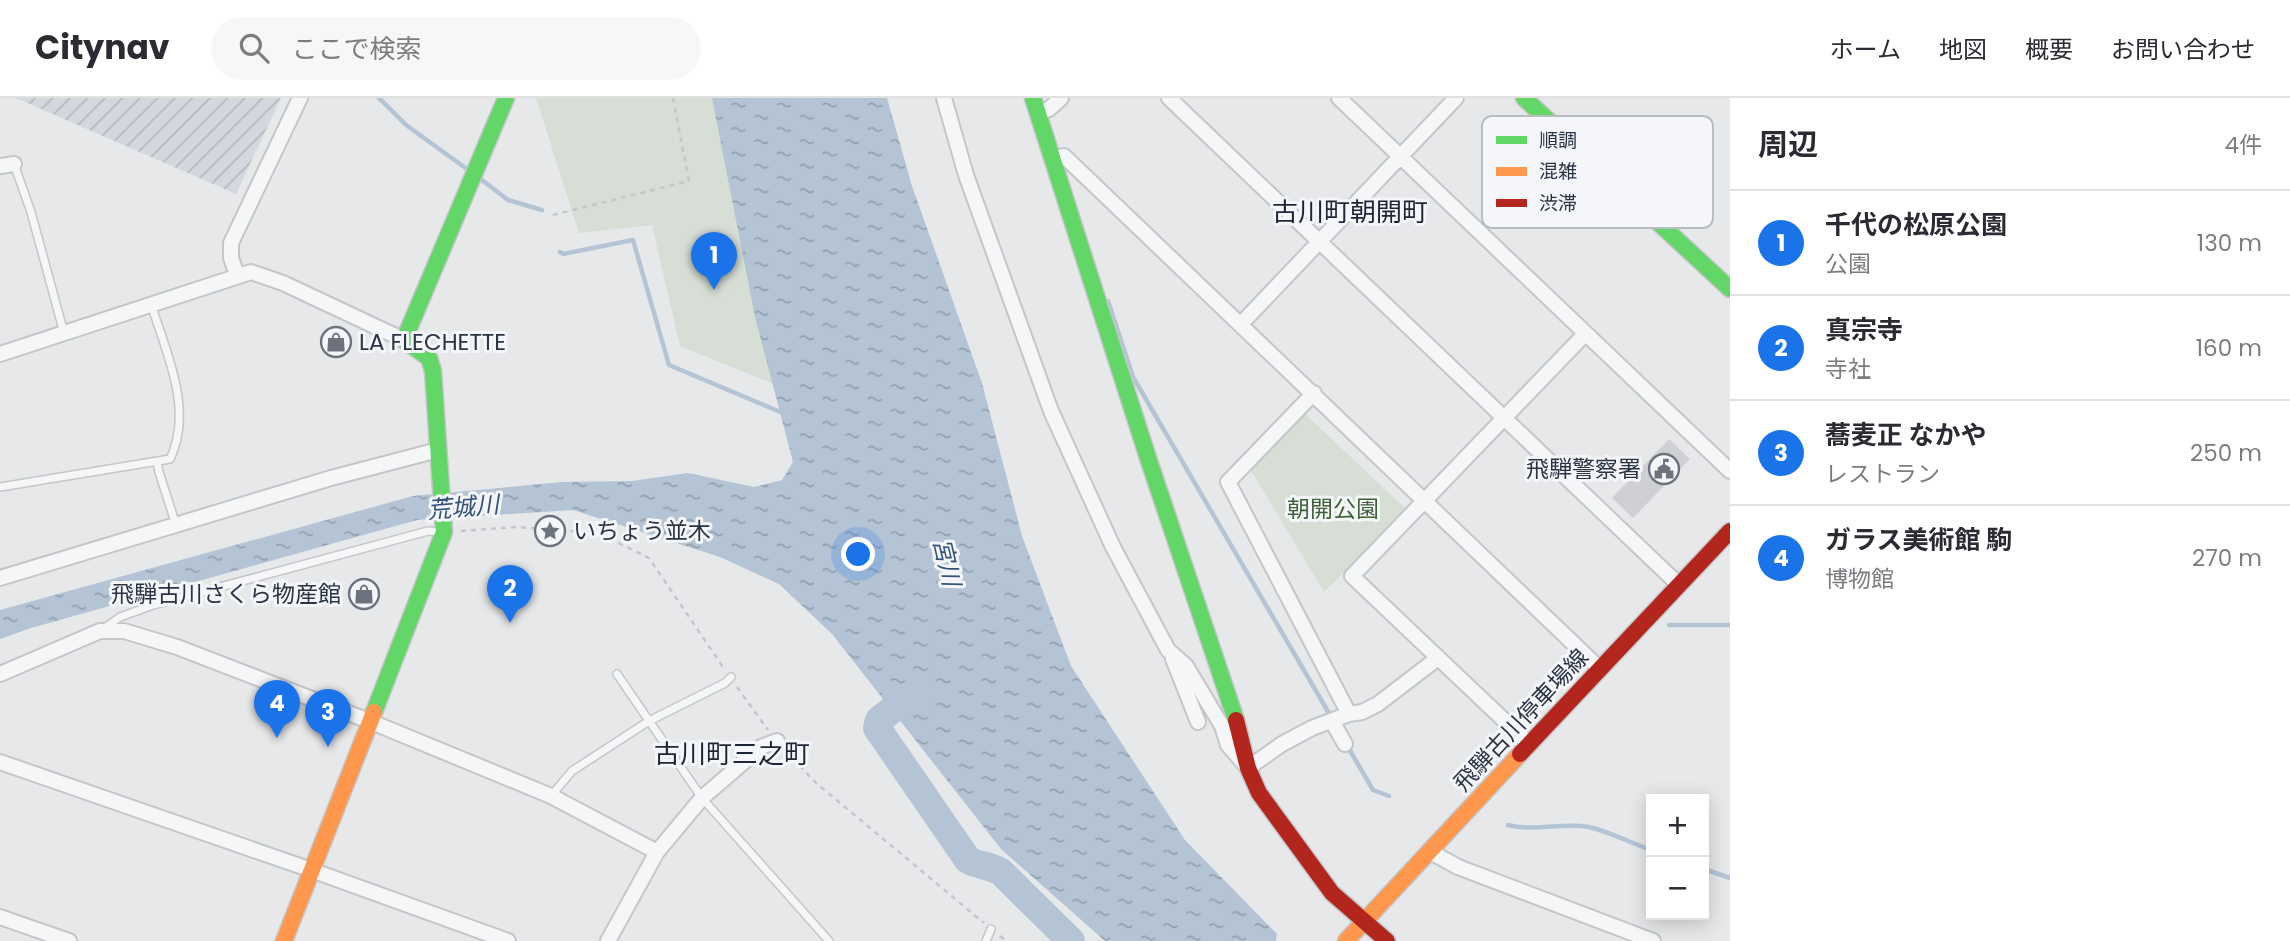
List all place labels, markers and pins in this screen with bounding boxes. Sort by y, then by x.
pin: 1 [691,232,737,290]
shop icon: LA FLECHETTE [319,325,353,359]
place label: LA FLECHETTE [359,326,506,358]
public building icon: 飛騨警察署 [1647,452,1681,486]
place label: 飛騨警察署 [1526,453,1641,485]
place icon: いちょう並木 [533,514,567,548]
place label: いちょう並木 [573,515,711,547]
pin: 2 [487,565,533,623]
shop icon: 飛騨古川さくら物産館 [347,577,381,611]
place label: 飛騨古川さくら物産館 [111,578,341,610]
pin: 4 [254,680,300,738]
pin: 3 [305,689,351,747]

